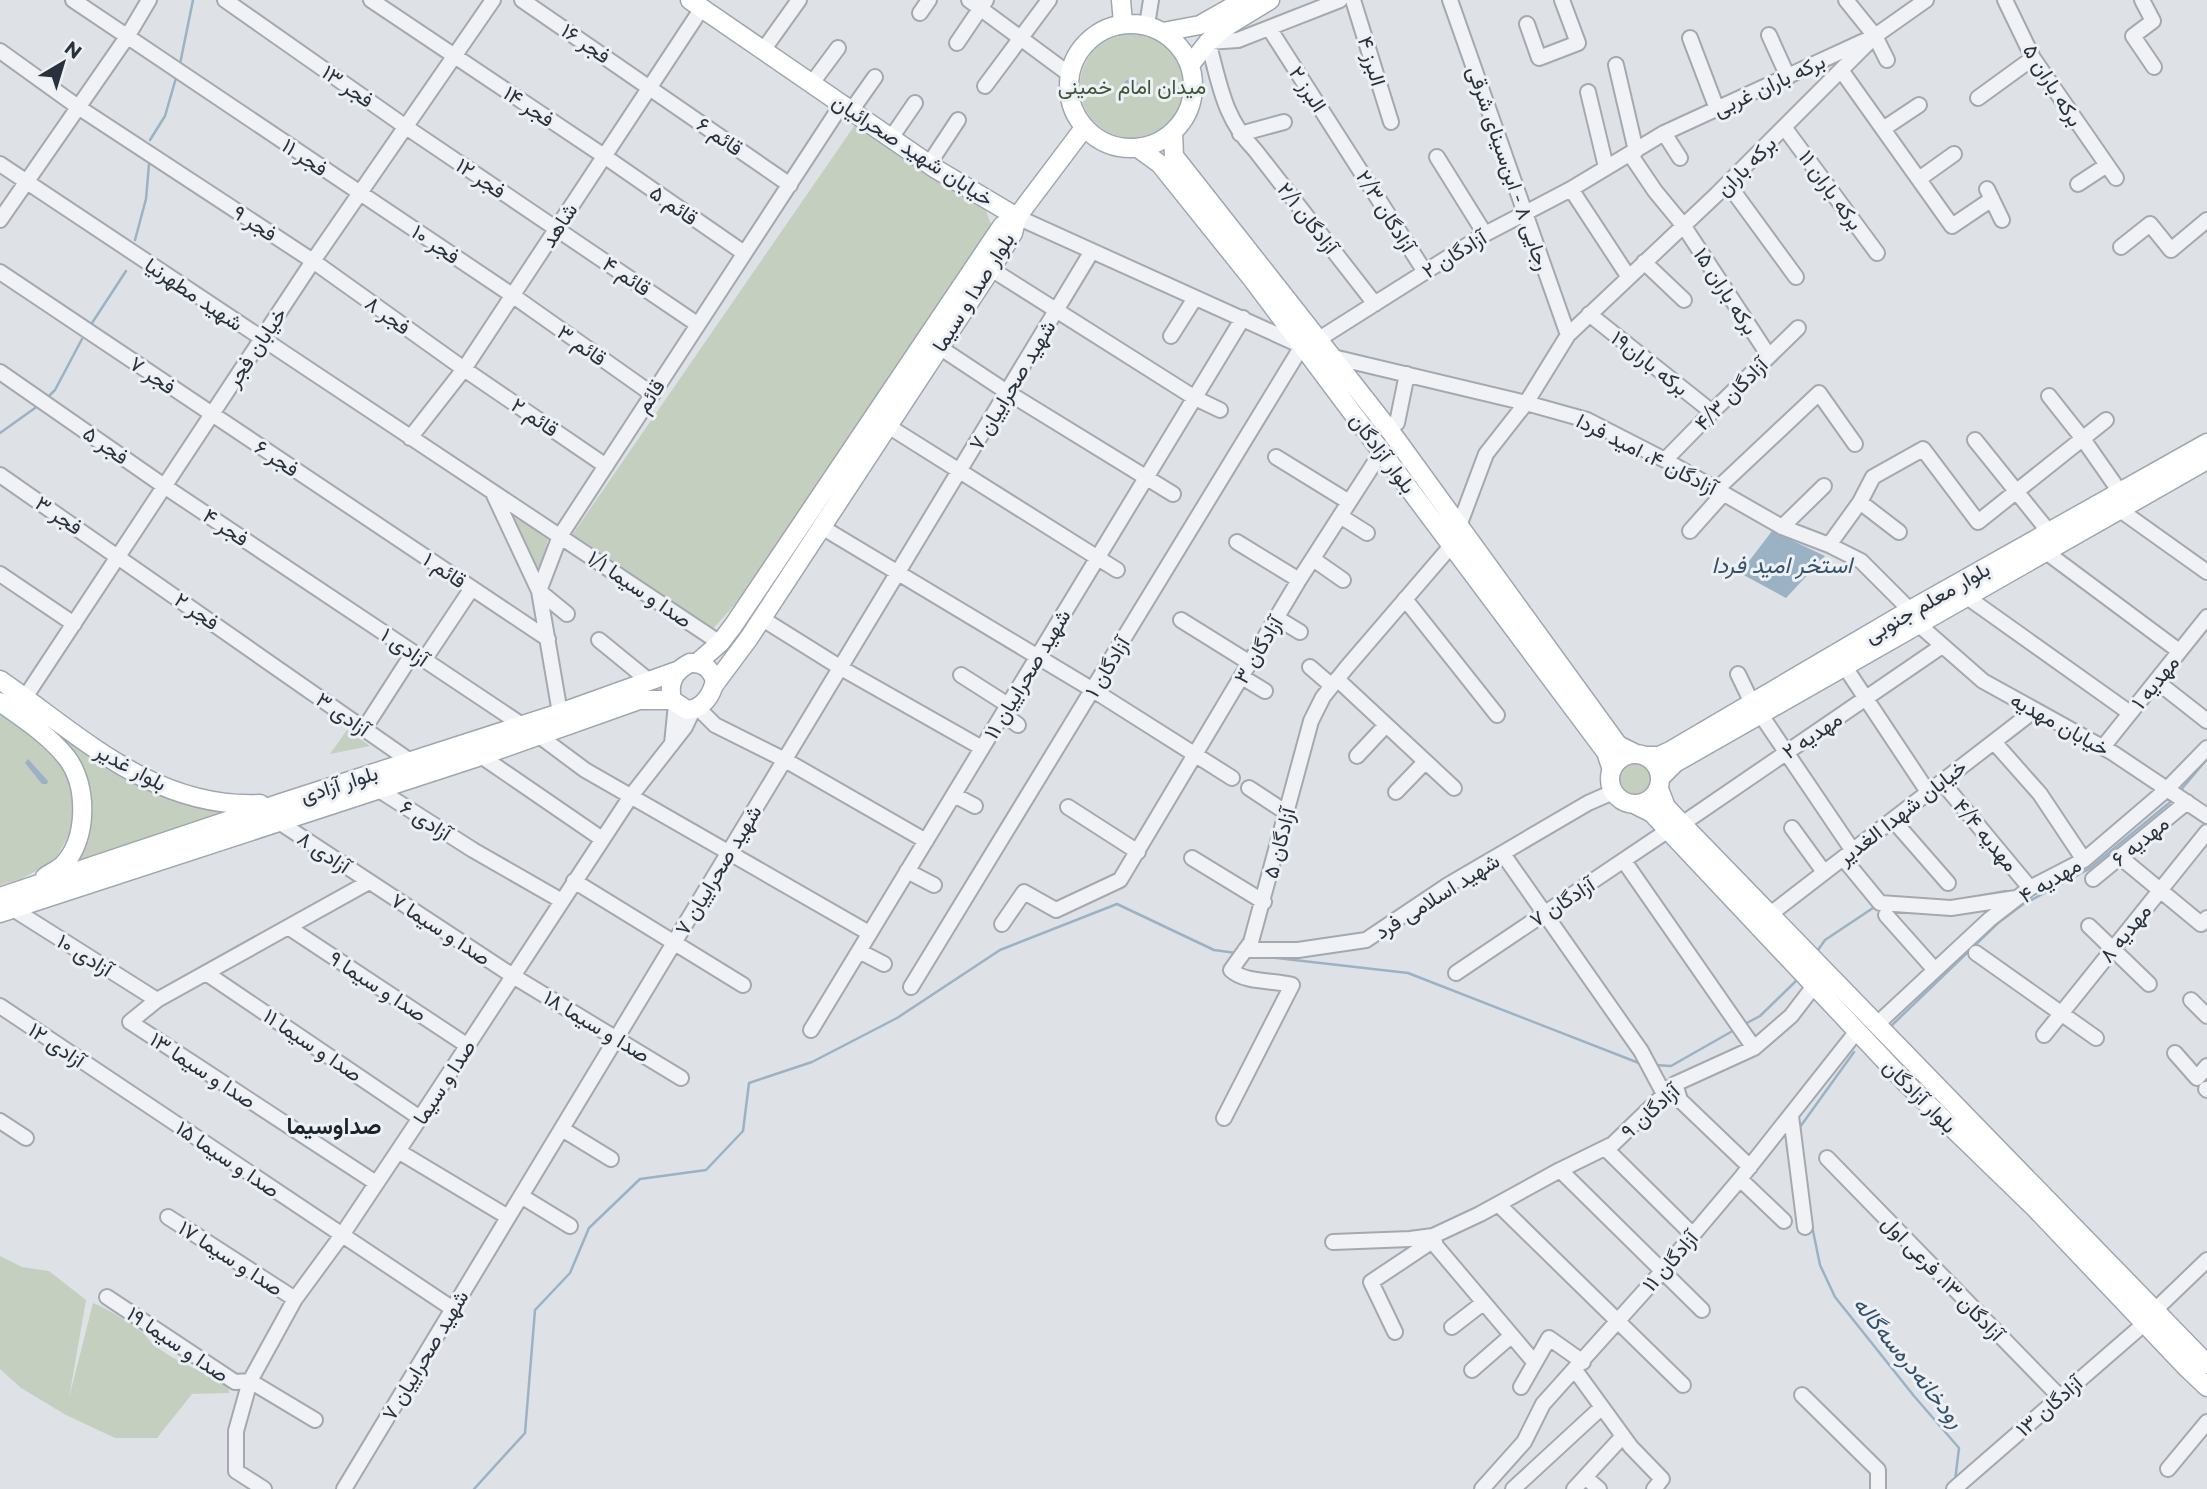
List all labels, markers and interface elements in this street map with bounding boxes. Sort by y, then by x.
street label: فجر ۱۶ [556,18,615,69]
north arrow [28,28,98,98]
street label: البرز ۴ [1352,33,1391,89]
text: N [60,36,86,64]
street label: برکه باران ۵ [2017,39,2088,131]
street label: برکه باران غربی [1709,48,1829,123]
street label: فجر ۱۳ [317,59,379,114]
street label: البرز ۲ [1283,61,1332,117]
street label: رجایی ۸ - ابن‌سینای شرقی [1461,62,1556,274]
park label: میدان امام خمینی [1058,74,1206,101]
street label: فجر ۱۴ [498,80,559,133]
street label: خیابان شهید صحرائیان [827,89,998,212]
street label: قائم ۶ [691,111,748,162]
street label: برکه باران [1711,131,1782,202]
street label: فجر ۱۱ [277,133,333,182]
street label: برکه باران ۱۱ [1793,145,1868,235]
street label: فجر ۱۲ [451,152,511,204]
street label: آزادگان ۲/۳ [1350,165,1422,259]
street label: آزادگان ۲/۱ [1272,177,1345,261]
street label: قائم ۵ [644,180,703,232]
street label: شاهد [535,198,583,252]
street label: فجر ۹ [228,200,282,247]
street label: فجر ۱۰ [407,219,465,270]
street label: آزادگان ۲ [1417,224,1493,284]
street label: بلوار صدا و سیما [927,228,1020,357]
street label: برکه باران ۱۵ [1688,243,1763,340]
street label: قائم ۴ [597,251,656,303]
street label: شهید مطهرنیا [140,252,248,337]
street label: فجر ۸ [360,290,416,341]
street label: خیابان فجر [220,302,293,393]
street label: شهید صحراییان ۷ [963,315,1061,455]
street label: قائم ۳ [551,319,611,372]
street label: برکه باران۱۹ [1606,325,1693,402]
street label: فجر ۷ [125,351,181,400]
street label: آزادگان ۴/۳ [1689,351,1775,436]
street label: قائم [630,375,672,419]
street label: قائم ۲ [506,392,563,443]
street label: بلوار آزادگان [1344,408,1421,499]
street label: آزادگان ۴، امید فردا [1572,408,1723,502]
street label: فجر ۵ [78,420,134,470]
street label: فجر ۶ [250,434,304,483]
street label: فجر ۳ [30,490,87,541]
street label: فجر ۴ [198,503,254,552]
street label: صدا و سیما ۱/۱ [583,545,697,634]
street label: قائم ۱ [418,547,471,595]
water label: استخر امید فردا [1712,551,1855,580]
street label: بلوار معلم جنوبی [1860,556,1995,650]
street label: فجر ۲ [169,587,224,636]
street label: شهید صحراییان ۱۱ [978,605,1076,744]
street label: آزادگان ۳ [1228,610,1290,689]
street label: آزادی ۱ [376,622,435,674]
street label: آزادگان ۱ [1079,630,1137,702]
street label: مهدیه ۱ [2126,650,2185,715]
street label: آزادی ۳ [311,687,376,743]
street label: خیابان مهدیه [2006,687,2114,762]
street label: مهدیه ۲ [1777,706,1847,765]
street label: بلوار غدیر [90,737,171,797]
street label: خیابان شهدا الغدیر [1832,754,1972,871]
street label: بلوار آزادی [297,760,381,809]
street label: آزادی ۶ [395,794,458,848]
street label: مهدیه ۴/۴ [1948,794,2023,877]
street label: شهید صحراییان ۷ [669,800,767,940]
street label: آزادگان ۵ [1258,803,1302,881]
street label: مهدیه ۶ [2106,811,2174,872]
street label: آزادی ۸ [292,825,357,881]
street label: شهید اسلامی فرد [1370,848,1504,945]
street label: مهدیه ۴ [2015,852,2086,909]
street label: آزادگان ۷ [1525,871,1601,933]
street label: صدا و سیما ۷ [386,888,495,971]
street label: مهدیه ۸ [2094,899,2157,968]
street label: آزادی ۱۰ [52,928,119,984]
street label: صدا و سیما ۹ [324,945,431,1028]
street label: صدا و سیما ۱۸ [539,984,655,1068]
street label: صدا و سیما ۱۱ [258,1003,367,1088]
street label: آزادی ۱۲ [23,1017,92,1075]
street label: صدا و سیما ۱۳ [145,1027,261,1114]
street label: صدا و سیما [407,1035,481,1129]
street label: بلوار آزادگان [1877,1054,1962,1139]
street label: آزادگان ۹ [1616,1077,1687,1144]
district label: صداوسیما [287,1112,381,1141]
street label: صدا و سیما ۱۵ [171,1115,285,1204]
street label: آزادگان ۱۳، فرعی اول [1876,1210,2011,1348]
street label: صدا و سیما ۱۷ [173,1215,288,1302]
street label: آزادگان ۱۱ [1637,1224,1705,1297]
street label: شهید صحراییان ۷ [376,1285,474,1425]
water label: رودخانه‌دره‌سه‌گاله [1847,1291,1971,1434]
street label: صدا و سیما ۱۹ [122,1301,234,1388]
street label: آزادگان ۱۳ [2011,1369,2090,1442]

